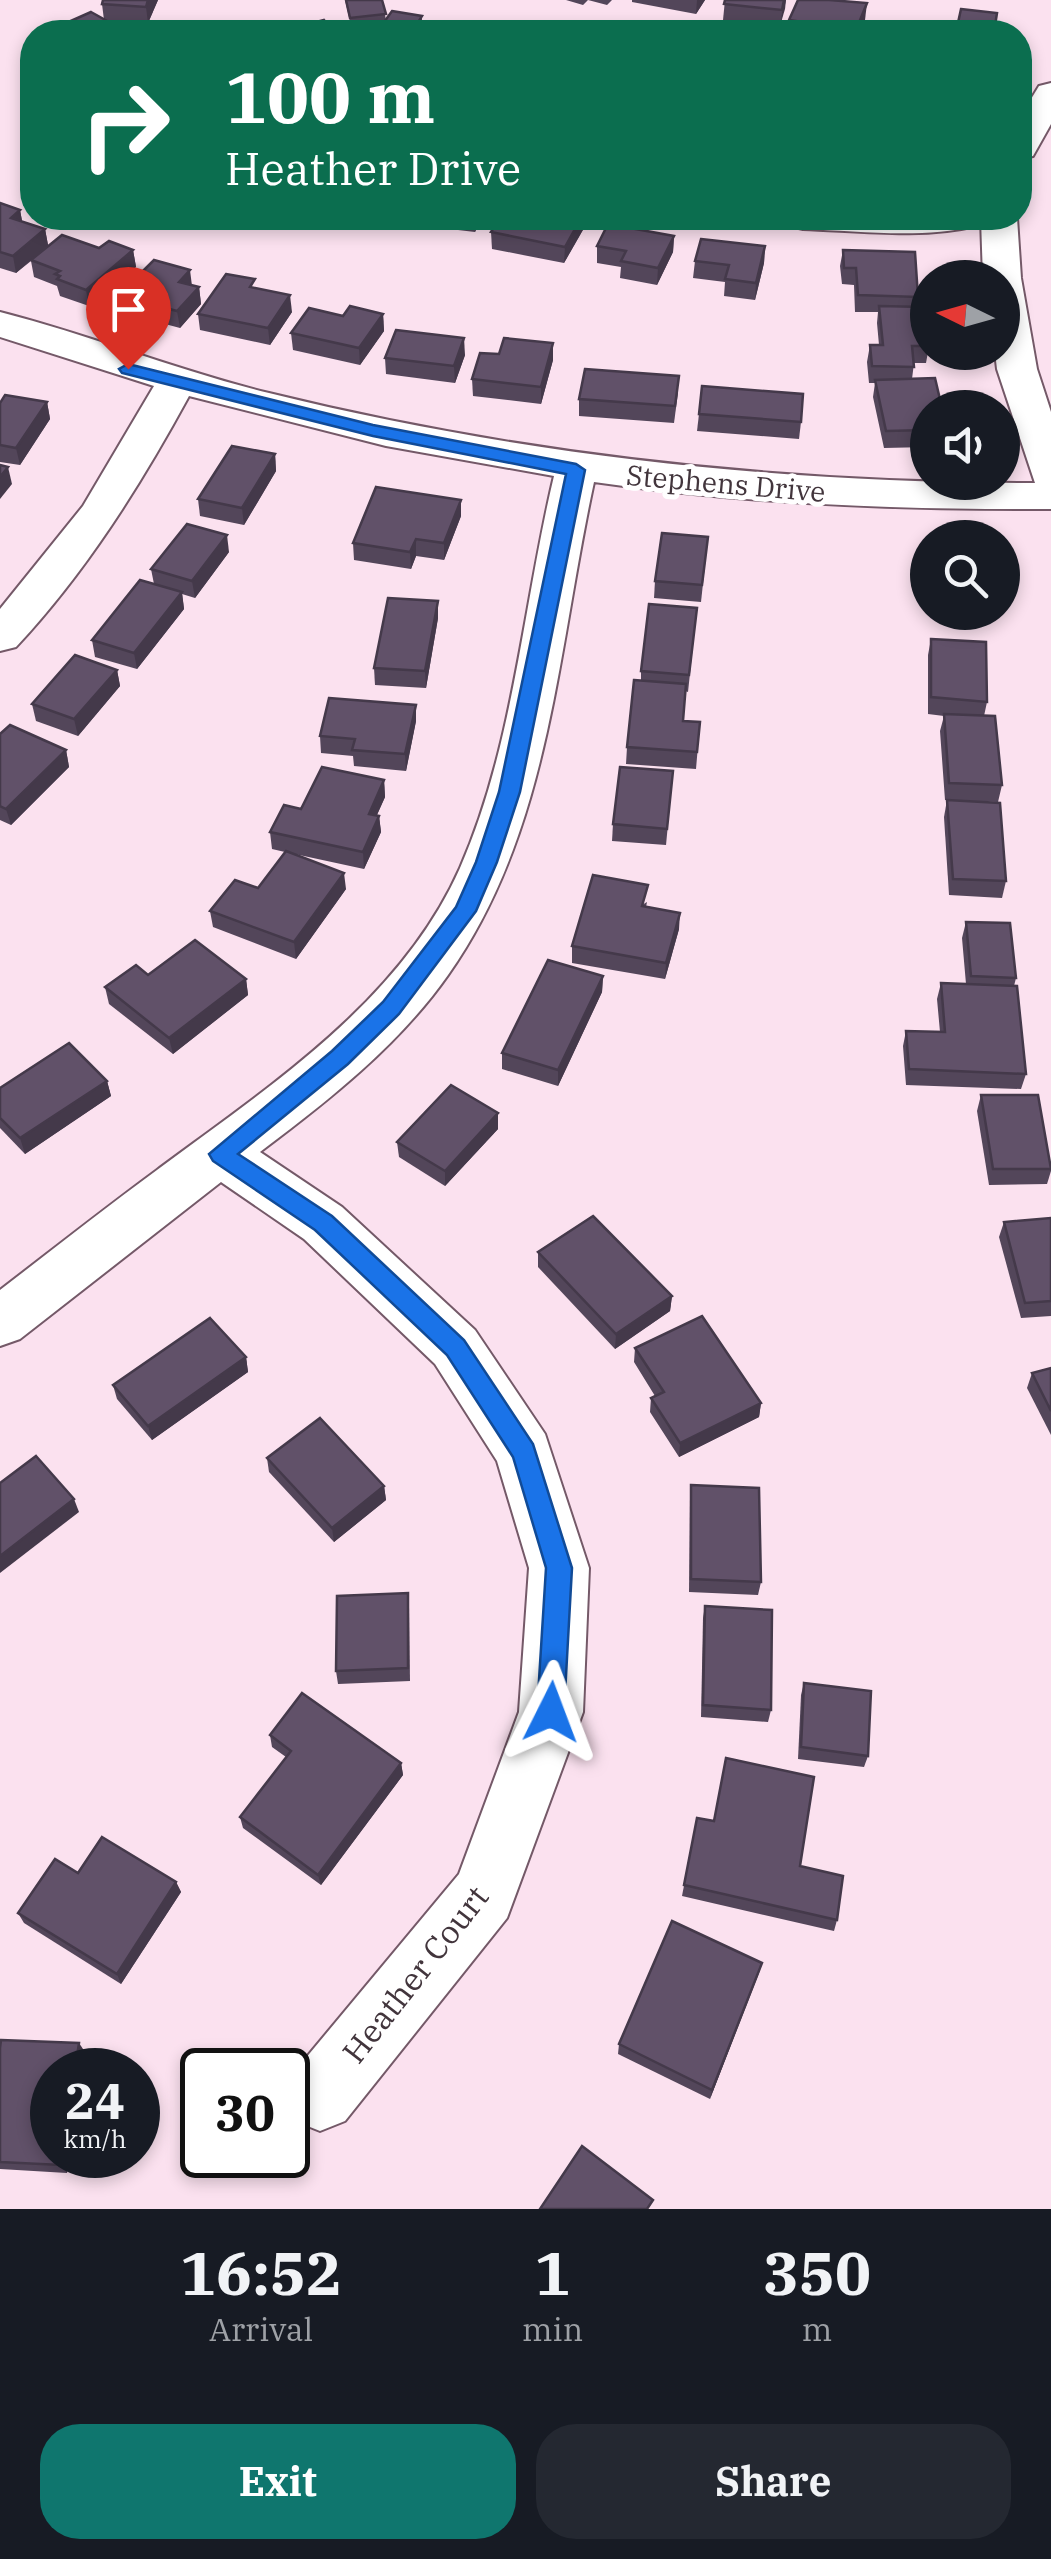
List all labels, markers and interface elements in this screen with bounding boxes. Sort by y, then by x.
text: 100 m [225,51,435,142]
icon: right [60,60,190,190]
text: Heather Drive [225,139,521,197]
north arrow [910,260,1020,370]
map controls [910,260,1020,630]
pin [86,267,171,370]
icon: arrive [101,282,156,337]
button: sound [910,390,1020,500]
street label: Stephens Drive [625,456,827,510]
button: search [910,520,1020,630]
position arrow [499,1660,603,1764]
street label: Heather Court [333,1877,497,2071]
speed limit sign: 30 [180,2048,310,2178]
text: 24 [65,2068,125,2133]
text: km/h [63,2122,127,2155]
text: 16:52 [180,2233,342,2312]
text: 1 [535,2233,571,2312]
text: 350 [763,2233,871,2312]
text: Arrival [209,2308,313,2350]
text: min [522,2308,583,2350]
text: m [802,2308,832,2350]
button: Exit [40,2424,516,2539]
button: Share [536,2424,1011,2539]

